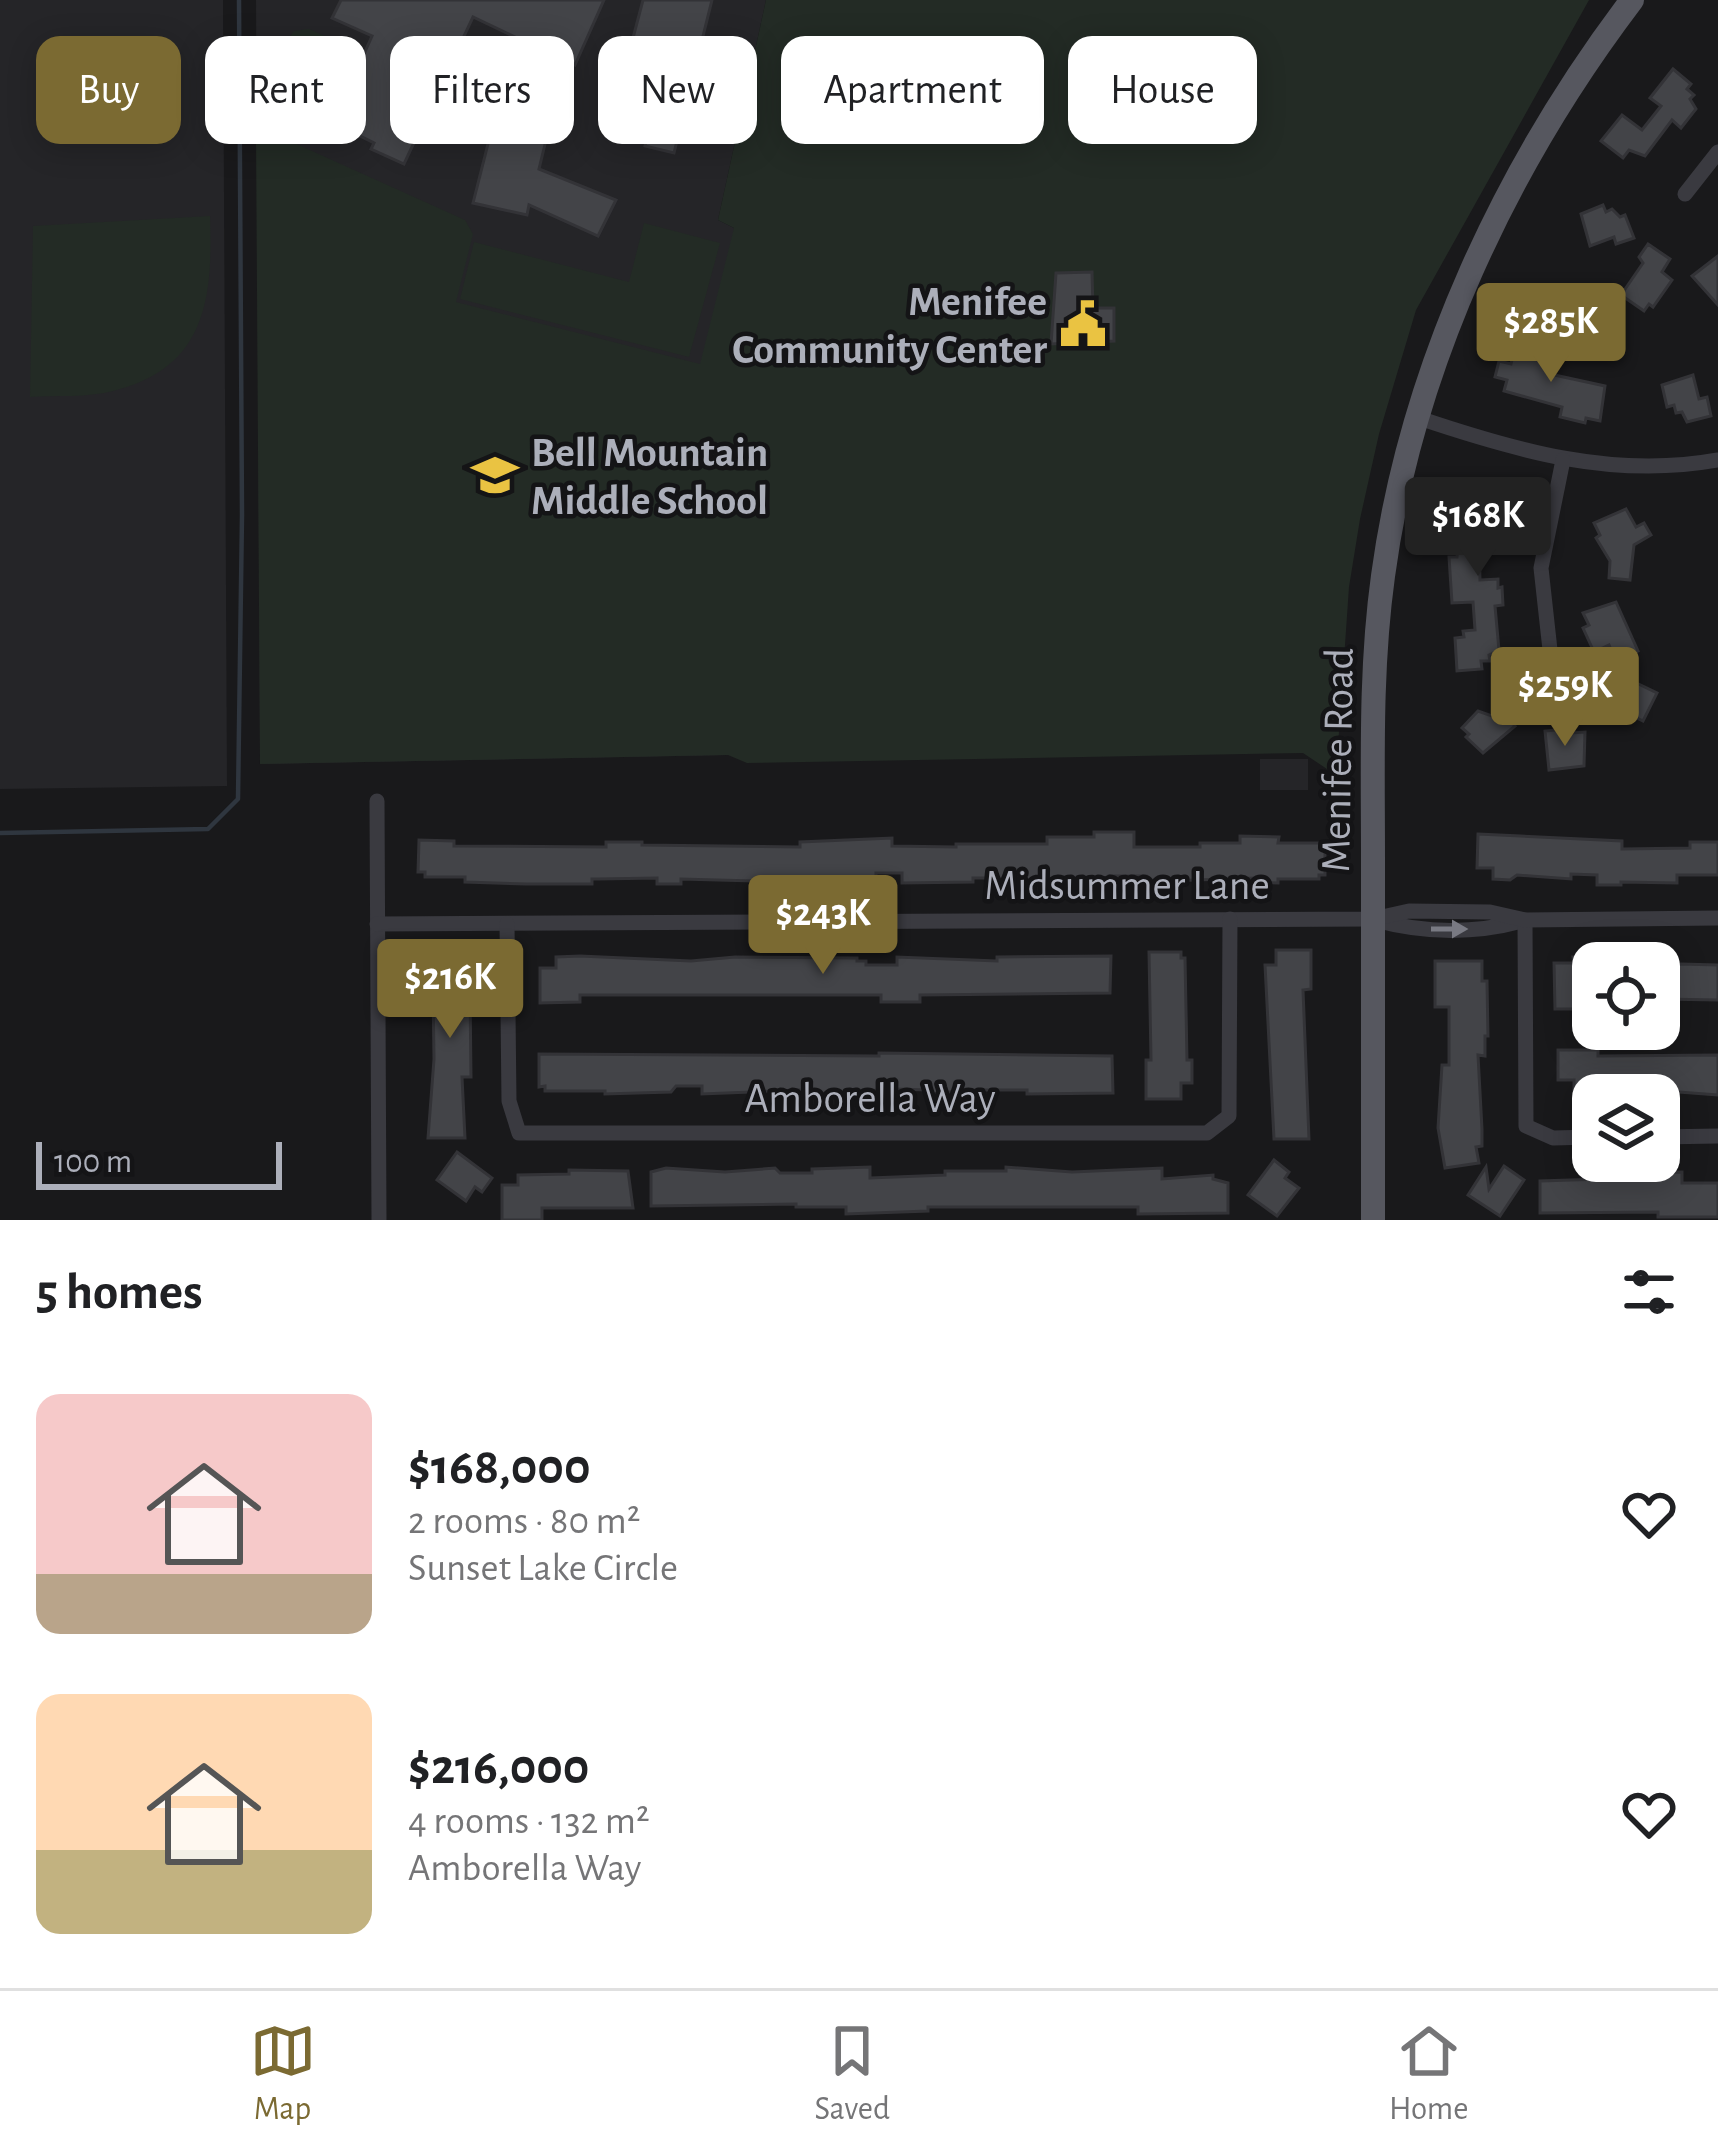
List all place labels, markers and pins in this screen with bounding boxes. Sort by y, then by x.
place label: Menifee Community Center [732,281,1047,371]
pin: $285K [1467,283,1635,385]
public building icon: Menifee Community Center [1058,299,1108,349]
place label: Bell Mountain Middle School [531,432,768,522]
school or university icon: Bell Mountain Middle School [470,450,520,500]
pin: $168K [1394,477,1562,579]
pin: $259K [1481,647,1649,749]
pin: $243K [739,875,907,977]
pin: $216K [366,939,534,1041]

